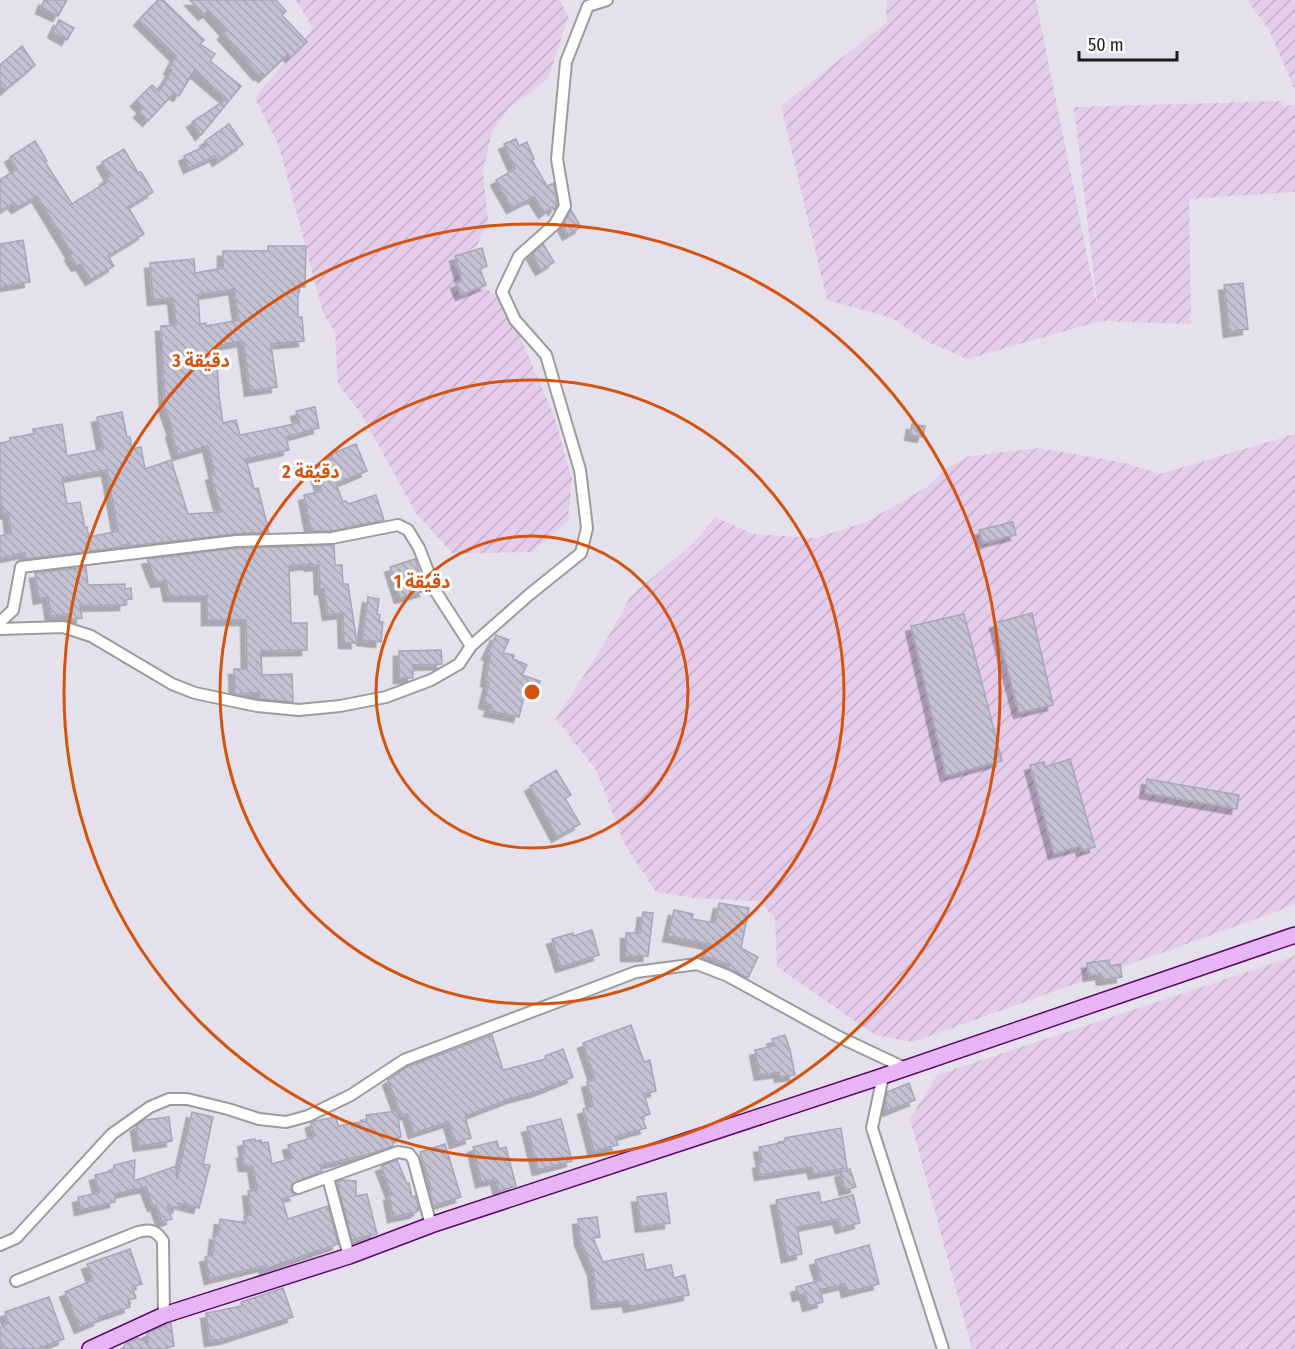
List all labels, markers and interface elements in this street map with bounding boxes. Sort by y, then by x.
scale bar [1079,24,1176,62]
text: 50 m [1088,34,1124,56]
text: 3 دقيقة [171,350,230,372]
text: 2 دقيقة [281,461,340,483]
text: 1 دقيقة [394,571,450,593]
centre of rings [522,682,542,702]

